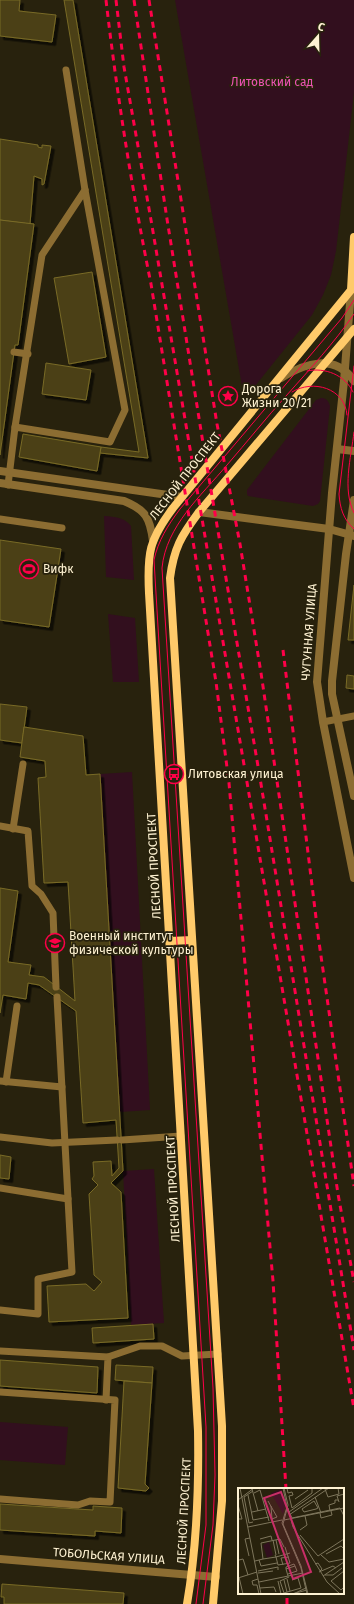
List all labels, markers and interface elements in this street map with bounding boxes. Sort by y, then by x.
north arrow [298,16,338,56]
text: С [316,20,327,34]
park label: Литовский сад [231,75,313,89]
place label: Дорога Жизни 20/21 [241,382,312,410]
place icon: Дорога Жизни 20/21 [217,385,239,407]
street label: ЛЕСНОЙ ПРОСПЕКТ [146,428,224,522]
sports icon: Вифк [18,558,40,580]
place label: Вифк [43,562,74,576]
street label: ЧУГУННАЯ УЛИЦА [299,583,319,681]
bus stop icon: Литовская улица [163,763,185,785]
place label: Литовская улица [188,767,284,781]
street label: ЛЕСНОЙ ПРОСПЕКТ [143,812,164,920]
place label: Военный институт физической культуры [69,929,194,957]
school or university icon: Военный институт физической культуры [44,932,66,954]
street label: ЛЕСНОЙ ПРОСПЕКТ [162,1135,183,1243]
street label: ЛЕСНОЙ ПРОСПЕКТ [173,1457,194,1565]
inset map [238,1488,344,1594]
street label: ТОБОЛЬСКАЯ УЛИЦА [53,1545,166,1567]

